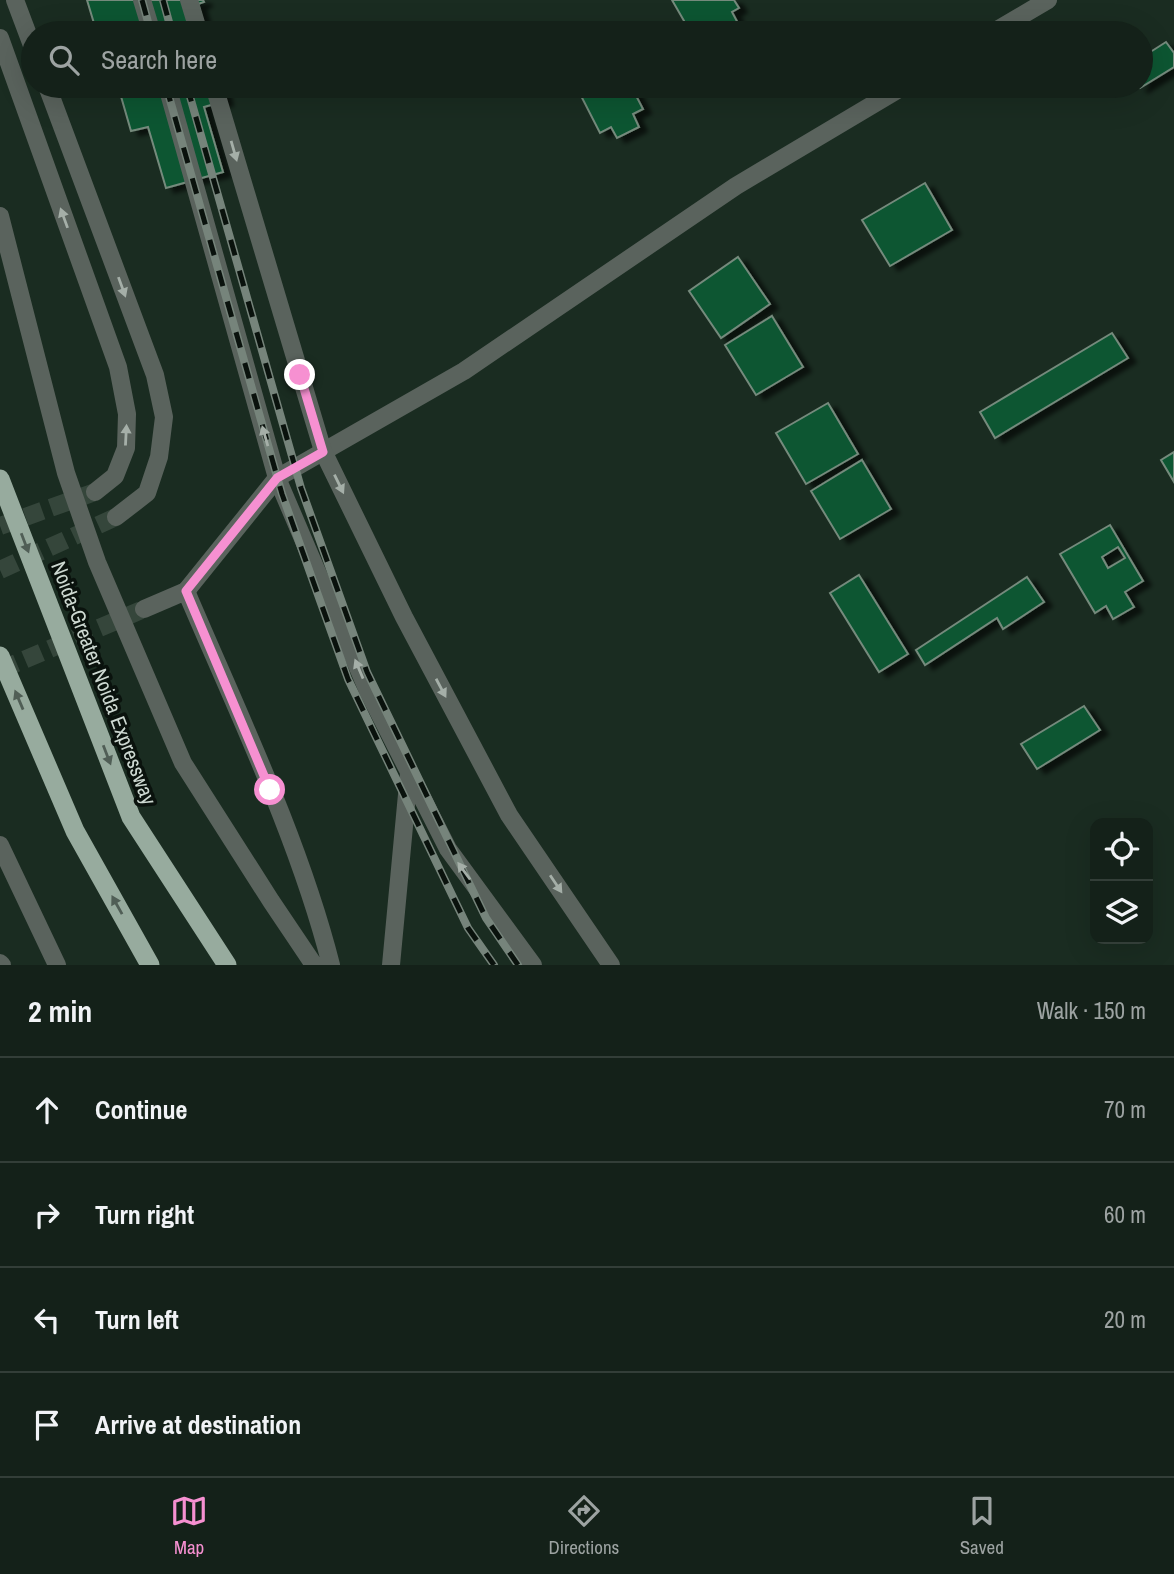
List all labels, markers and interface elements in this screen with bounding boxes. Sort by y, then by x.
search box [21,21,1153,98]
icon: search [45,41,83,79]
text: Search here [101,42,217,77]
one-way arrow [229,141,239,162]
one-way arrow [58,207,69,228]
one-way arrow [117,277,128,298]
route end [284,359,315,390]
one-way arrow [121,424,132,446]
one-way arrow [259,424,270,446]
one-way arrow [333,474,345,494]
one-way arrow [19,532,30,553]
street label: Noida-Greater Noida Expressway [44,557,164,809]
one-way arrow [353,659,365,679]
one-way arrow [435,678,447,698]
one-way arrow [13,690,25,710]
one-way arrow [102,745,113,766]
route start [254,774,285,805]
map controls [1090,818,1153,944]
button: locate [1090,818,1153,881]
one-way arrow [457,861,471,880]
one-way arrow [549,875,563,893]
button: layers [1090,881,1153,944]
one-way arrow [111,896,123,915]
text: 2 min [28,991,92,1031]
text: Walk · 150 m [1037,995,1146,1026]
icon: ahead [28,1091,66,1129]
text: Continue [95,1092,187,1127]
text: 70 m [1104,1094,1146,1125]
icon: right [28,1196,66,1234]
text: Turn right [95,1197,194,1232]
text: 60 m [1104,1199,1146,1230]
icon: left [28,1301,66,1339]
text: Turn left [95,1302,179,1337]
text: 20 m [1104,1304,1146,1335]
icon: arrive [28,1406,66,1444]
text: Arrive at destination [95,1407,301,1442]
tab: Map [170,1492,208,1560]
tab: Directions [548,1492,619,1560]
tab: Saved [960,1492,1004,1560]

